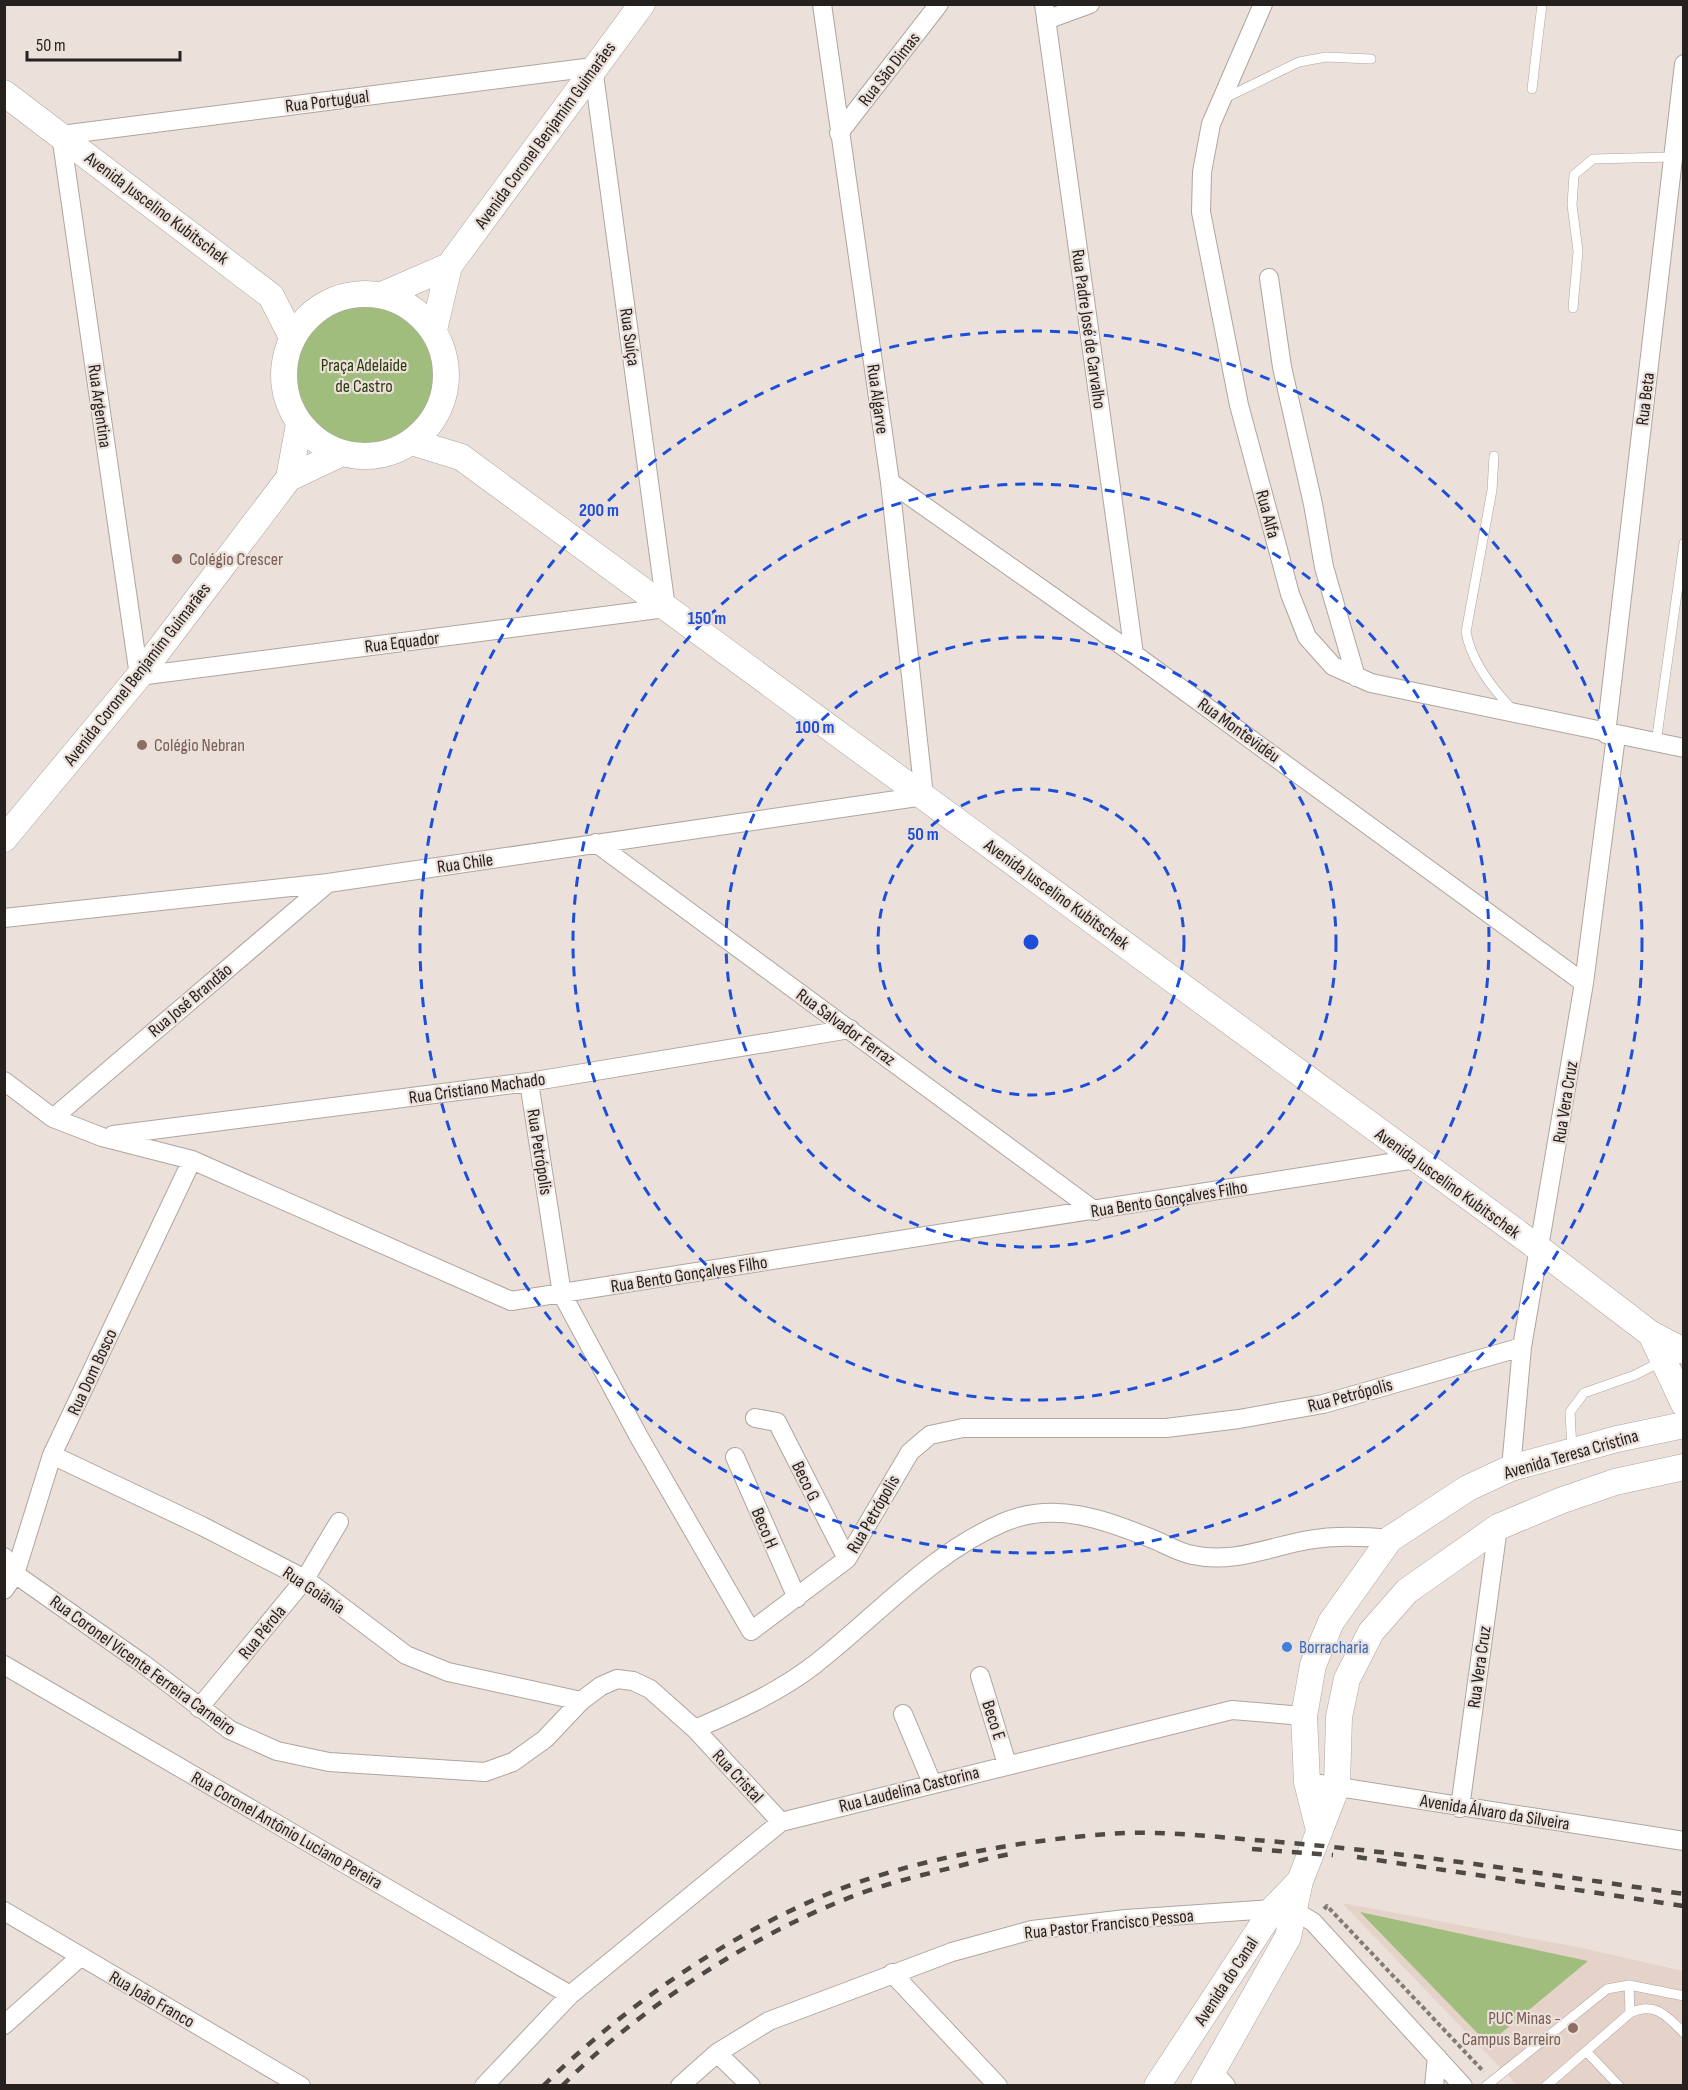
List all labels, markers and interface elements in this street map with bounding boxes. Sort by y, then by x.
scale bar [27,24,180,62]
street label: Rua São Dimas [854,28,925,110]
text: 50 m [36,35,66,56]
street label: Avenida Coronel Benjamim Guimarães [470,38,620,234]
street label: Rua Portugual [284,86,370,117]
street label: Avenida Juscelino Kubitschek [80,147,233,269]
street label: Rua Padre José de Carvalho [1067,248,1110,410]
street label: Rua Suíça [615,307,644,367]
park label: Praça Adelaide de Castro [321,355,407,397]
street label: Rua Argentina [83,363,116,449]
street label: Rua Algarve [862,363,893,435]
street label: Rua Beta [1632,371,1659,427]
street label: Rua Alfa [1251,488,1284,541]
text: 200 m [579,500,619,521]
place label: Colégio Crescer [189,549,283,570]
marker: Colégio Crescer [170,552,184,566]
street label: Avenida Coronel Benjamim Guimarães [59,579,215,771]
text: 150 m [688,608,726,629]
street label: Rua Equador [364,628,441,657]
street label: Rua Montevidéu [1193,693,1284,767]
text: 100 m [796,717,835,738]
place label: Colégio Nebran [154,735,245,756]
marker: Colégio Nebran [135,738,149,752]
text: 50 m [907,824,939,845]
street label: Avenida Juscelino Kubitschek [979,834,1133,954]
street label: Rua Chile [436,849,494,878]
centre of rings [1021,932,1041,952]
street label: Rua José Brandão [144,959,236,1041]
street label: Rua Salvador Ferraz [792,984,900,1071]
street label: Rua Vera Cruz [1549,1059,1582,1145]
street label: Rua Cristiano Machado [408,1069,547,1108]
street label: Rua Petrópolis [522,1108,557,1197]
street label: Avenida Juscelino Kubitschek [1370,1123,1524,1243]
street label: Rua Bento Gonçalves Filho [1089,1177,1249,1222]
street label: Rua Bento Gonçalves Filho [609,1252,769,1297]
street label: Rua Dom Bosco [63,1326,122,1419]
street label: Rua Petrópolis [1306,1374,1395,1417]
street label: Avenida Teresa Cristina [1501,1425,1641,1484]
street label: Beco G [787,1458,824,1505]
street label: Rua Petrópolis [843,1471,904,1557]
street label: Beco H [747,1505,782,1552]
street label: Rua Goiânia [279,1562,349,1619]
street label: Rua Coronel Vicente Ferreira Carneiro [46,1591,240,1740]
street label: Rua Pérola [234,1601,290,1663]
street label: Rua Vera Cruz [1463,1624,1496,1710]
place label: Borracharia [1299,1637,1369,1658]
marker: Borracharia [1280,1640,1294,1654]
street label: Beco E [977,1698,1010,1742]
street label: Rua Cristal [708,1745,767,1807]
street label: Rua Laudelina Castorina [837,1762,982,1817]
street label: Rua Coronel Antônio Luciano Pereira [188,1767,386,1894]
street label: Avenida Álvaro da Silveira [1418,1790,1571,1835]
street label: Rua Pastor Francisco Pessoa [1023,1905,1195,1944]
street label: Avenida do Canal [1190,1933,1263,2030]
street label: Rua João Franco [105,1967,198,2032]
place label: PUC Minas - Campus Barreiro [1462,2008,1561,2050]
marker: PUC Minas - Campus Barreiro [1566,2021,1580,2035]

